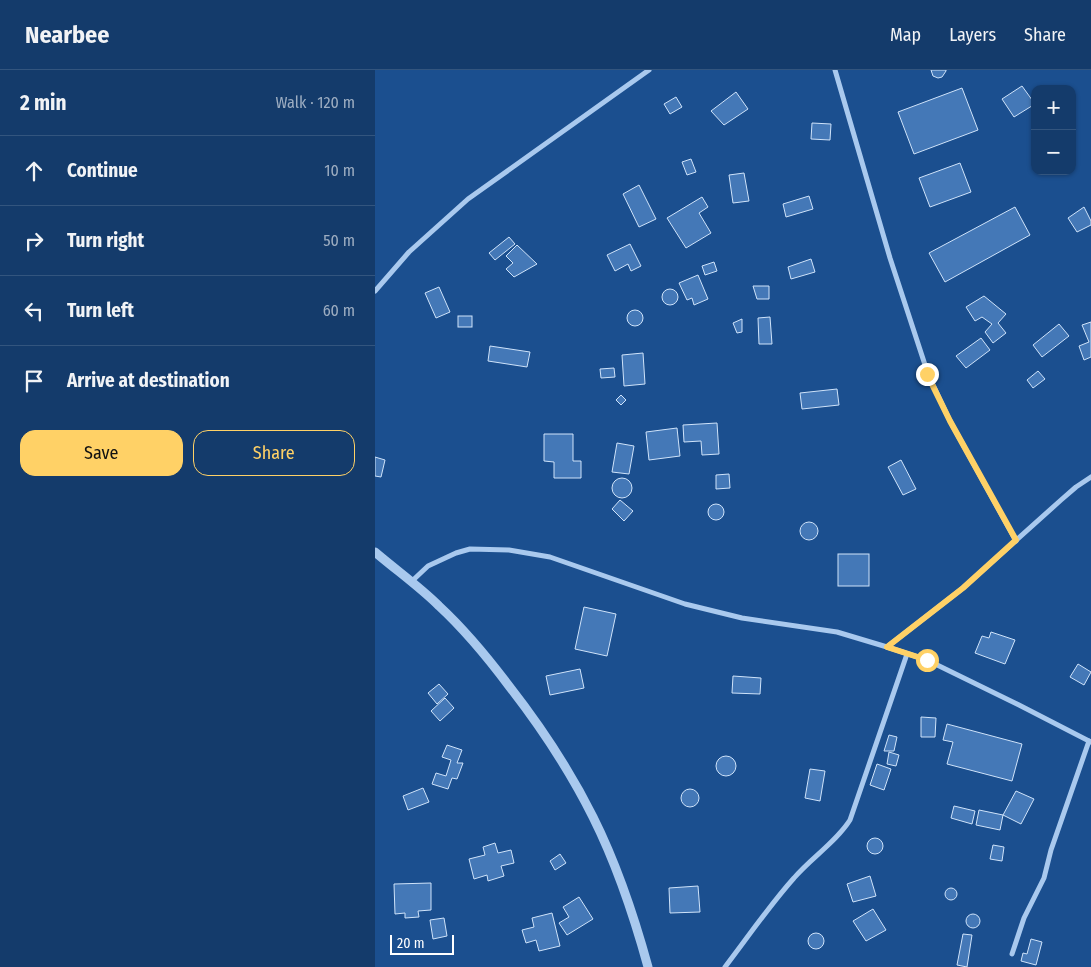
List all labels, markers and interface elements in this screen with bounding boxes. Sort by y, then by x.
text: Nearbee [25,21,109,49]
text: Map [890,24,921,46]
text: Layers [949,24,996,46]
text: Share [1024,24,1066,46]
map controls [1031,85,1076,175]
button: + [1031,85,1076,130]
text: 2 min [20,90,67,116]
text: Walk · 120 m [276,93,355,112]
button: − [1031,130,1076,175]
icon: ahead [20,157,48,185]
text: Continue [67,159,138,182]
text: 10 m [324,161,355,180]
icon: right [20,227,48,255]
text: Turn right [67,229,144,252]
text: 50 m [323,231,355,250]
icon: left [20,297,48,325]
text: Turn left [67,299,134,322]
text: 60 m [323,301,355,320]
route end [916,363,939,386]
icon: arrive [20,367,48,395]
text: Arrive at destination [67,369,230,392]
button: Save [20,430,183,476]
button: Share [193,430,355,476]
route start [916,649,939,672]
scale bar [390,932,454,955]
text: 20 m [397,935,425,952]

